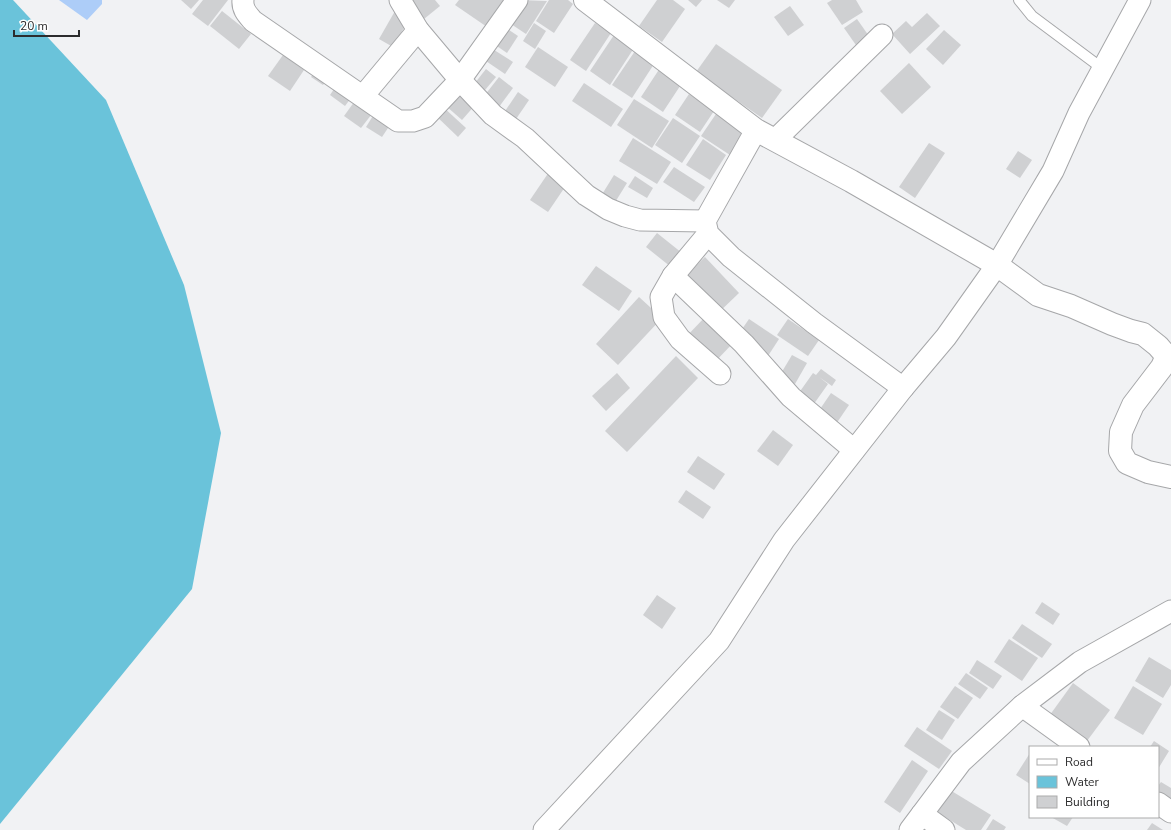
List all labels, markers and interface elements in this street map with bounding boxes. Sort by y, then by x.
scale bar [14,12,79,38]
text: 20 m [20,18,48,34]
legend [1029,746,1159,818]
text: Road [1065,754,1093,770]
text: Water [1065,774,1099,790]
text: Building [1065,794,1110,810]

